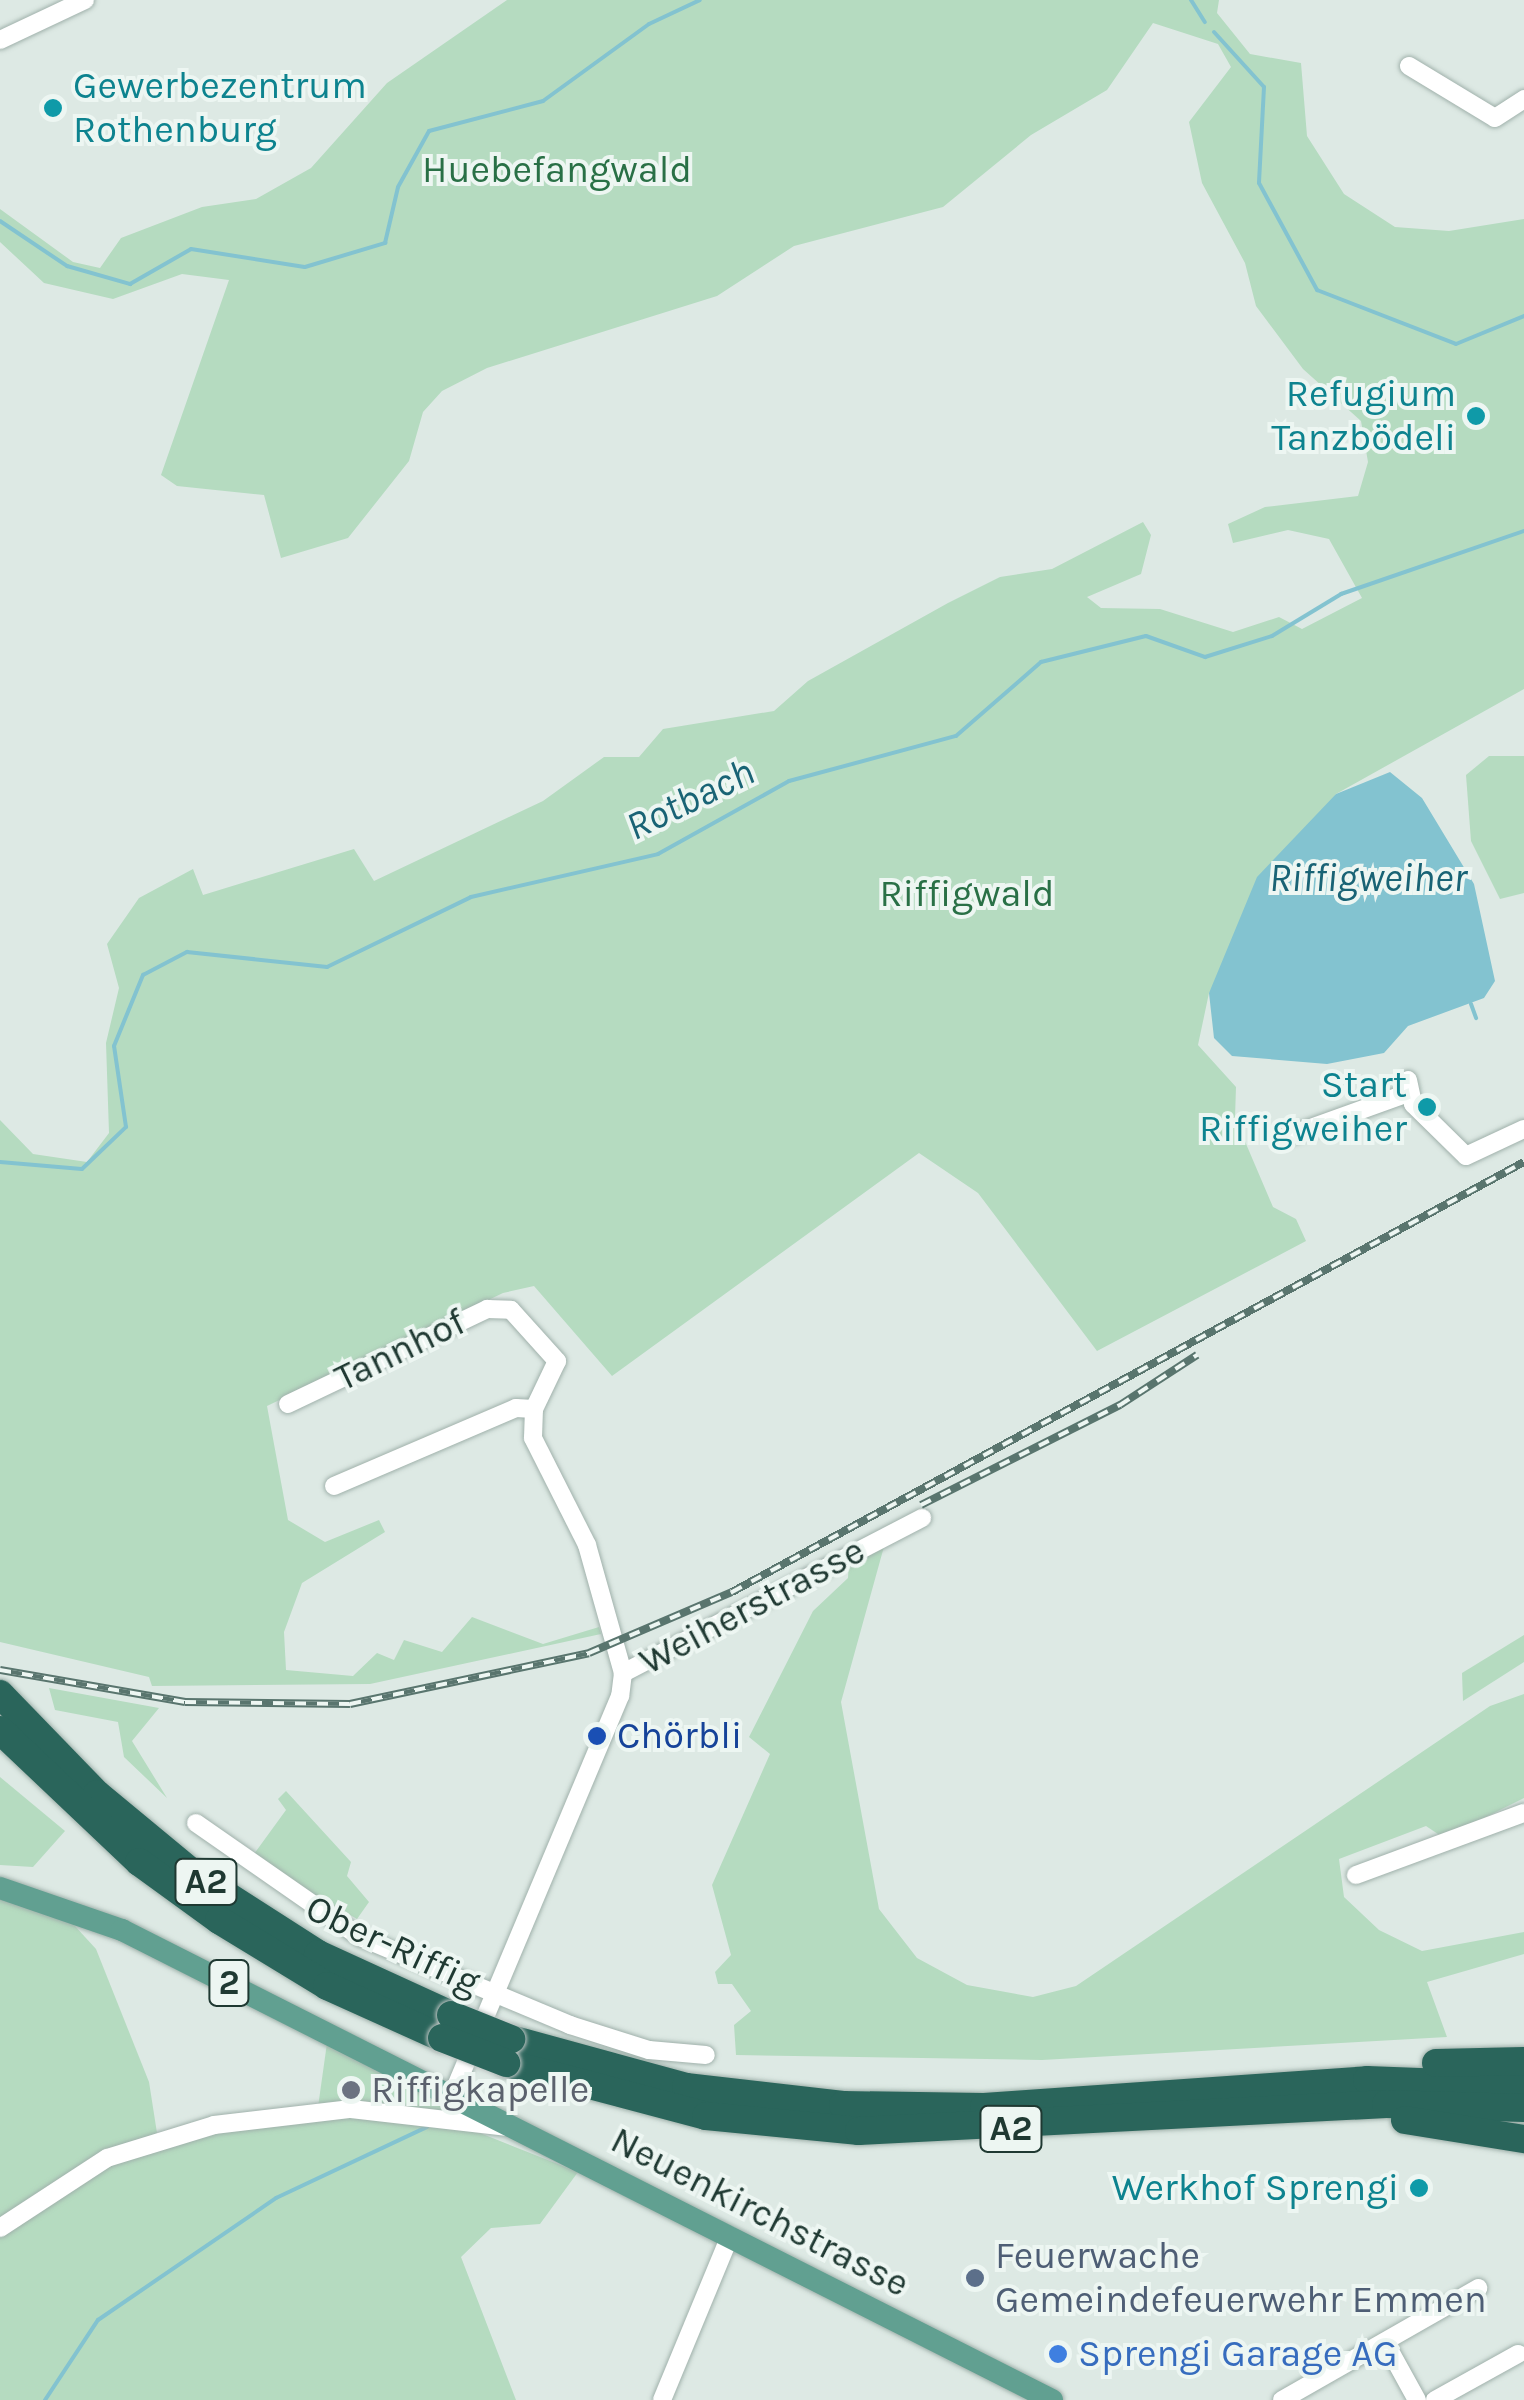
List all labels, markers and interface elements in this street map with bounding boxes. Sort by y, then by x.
place label: Gewerbezentrum Rothenburg [73,63,367,152]
marker: Gewerbezentrum Rothenburg [42,97,64,119]
park label: Huebefangwald [422,147,692,193]
place label: Refugium Tanzbödeli [1271,371,1456,460]
marker: Refugium Tanzbödeli [1465,405,1487,427]
water label: Rotbach [618,747,762,851]
water label: Riffigweiher [1269,854,1467,902]
park label: Riffigwald [879,871,1055,917]
place label: Start Riffigweiher [1199,1062,1407,1152]
marker: Start Riffigweiher [1416,1096,1438,1118]
street label: Tannhof [327,1299,473,1401]
street label: Weiherstrasse [632,1528,872,1684]
place label: Chörbli [617,1713,742,1759]
marker: Chörbli [586,1725,608,1747]
road number: A2 [174,1852,238,1912]
street label: Ober-Riffig [299,1885,487,2005]
road number: 2 [206,1953,252,2013]
place label: Riffigkapelle [371,2067,589,2113]
marker: Riffigkapelle [340,2079,362,2101]
road number: A2 [978,2099,1044,2159]
street label: Neuenkirchstrasse [603,2117,917,2307]
place label: Werkhof Sprengi [1112,2165,1399,2211]
marker: Werkhof Sprengi [1408,2177,1430,2199]
place label: Feuerwache Gemeindefeuerwehr Emmen [995,2233,1487,2322]
marker: Feuerwache Gemeindefeuerwehr Emmen [964,2267,986,2289]
place label: Sprengi Garage AG [1078,2331,1398,2377]
marker: Sprengi Garage AG [1047,2343,1069,2365]

